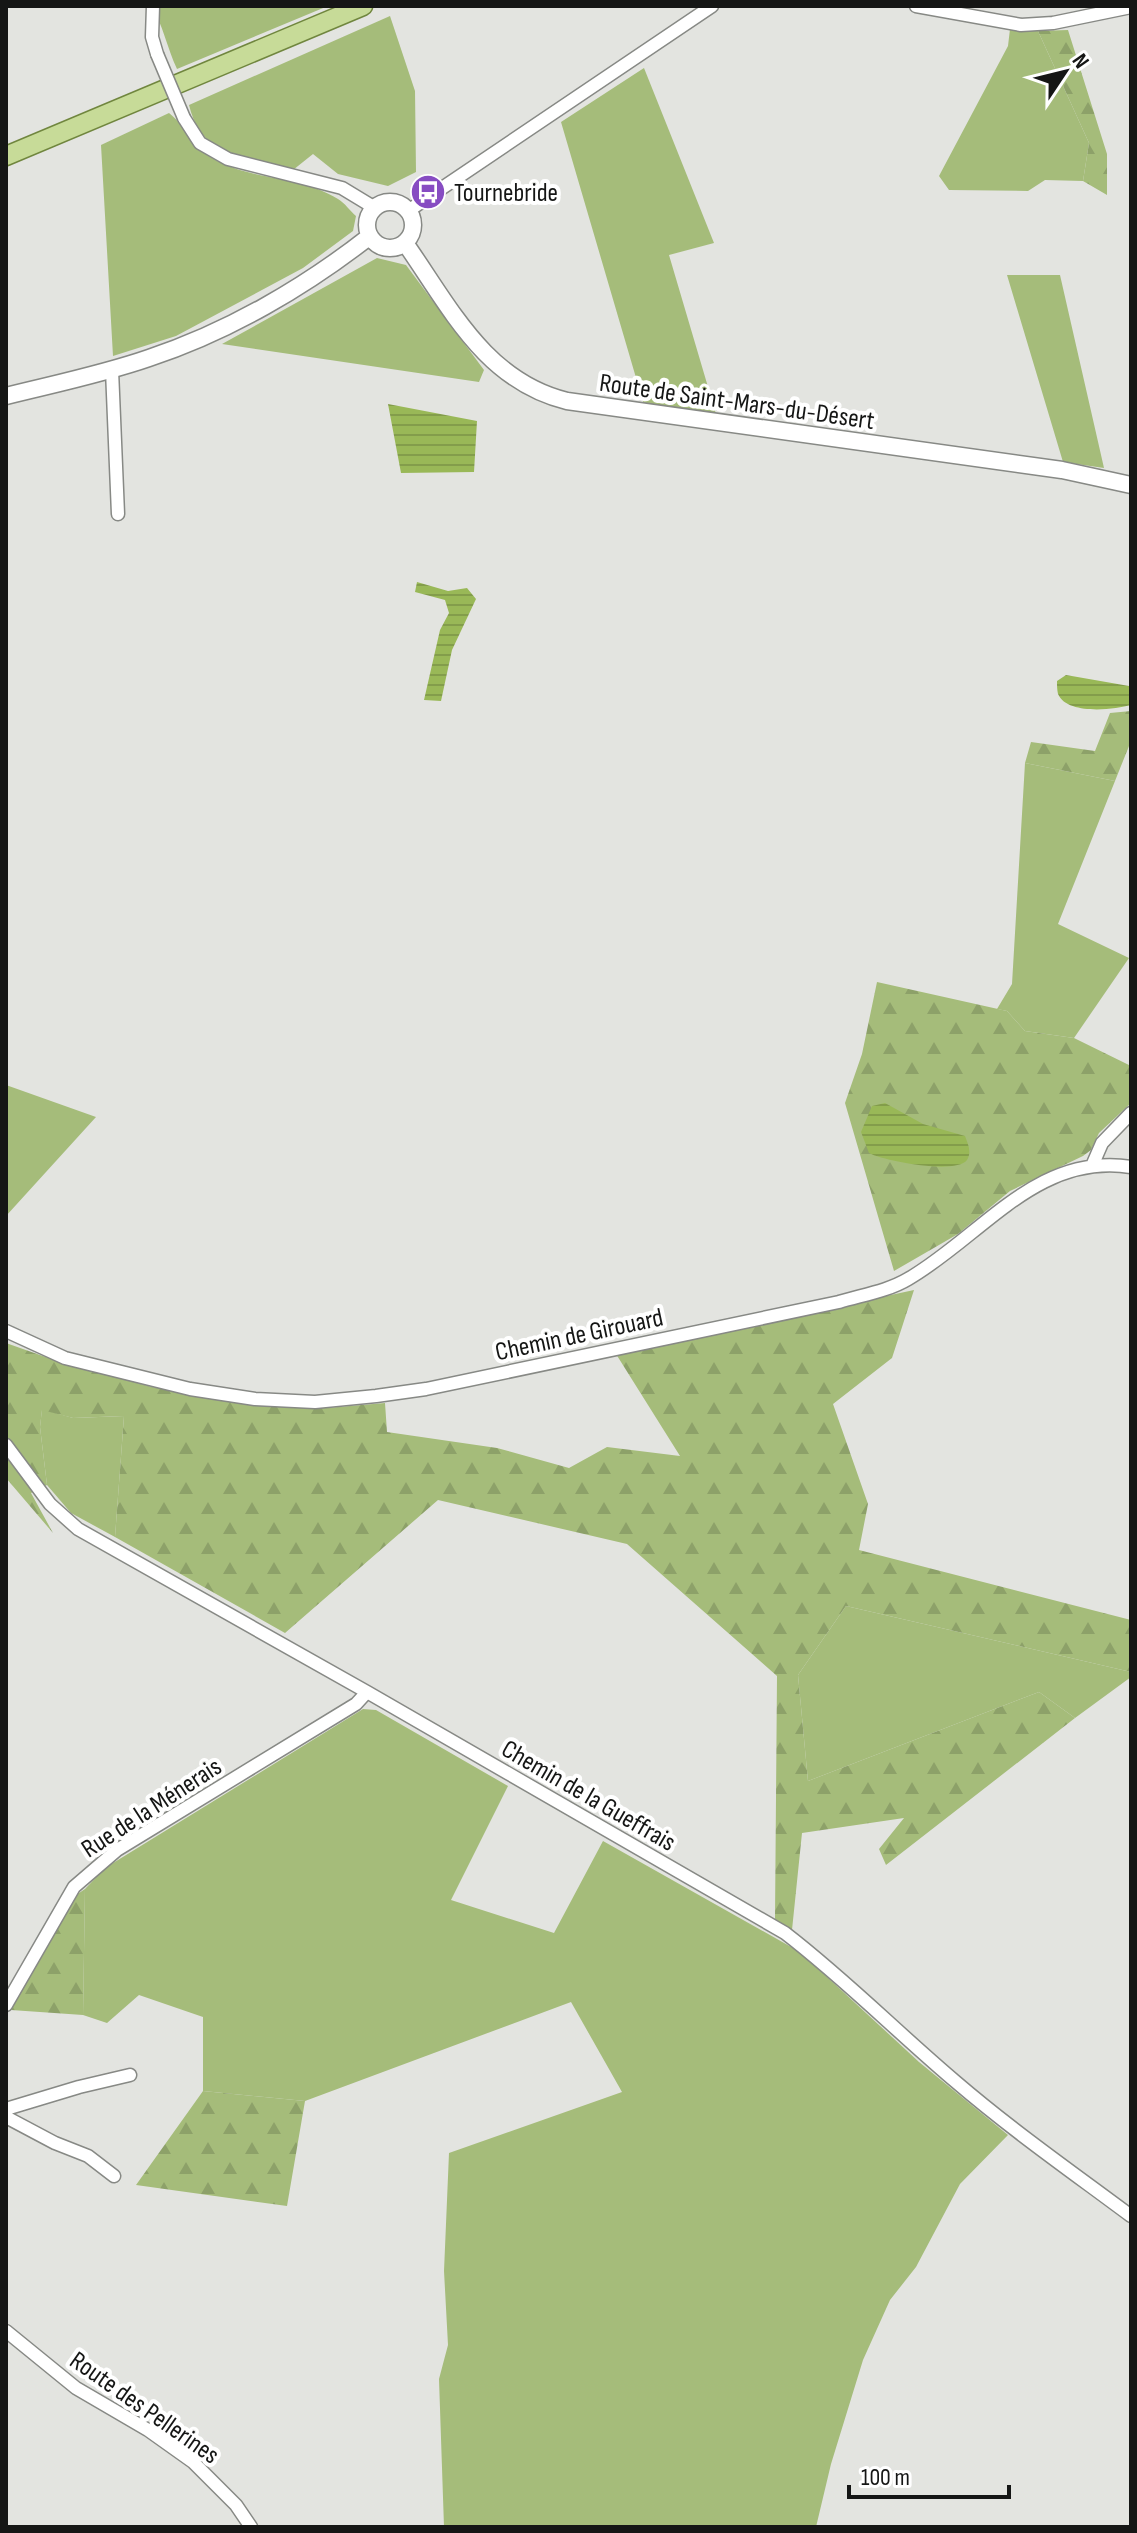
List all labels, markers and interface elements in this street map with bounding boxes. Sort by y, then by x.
north arrow [1025,32,1105,112]
text: N [1066,49,1095,74]
bus stop icon: Tournebride [409,173,447,211]
place label: Tournebride [454,178,558,209]
street label: Route de Saint-Mars-du-Désert [597,368,876,437]
street label: Chemin de Girouard [493,1303,666,1368]
street label: Chemin de la Gueffrais [496,1734,681,1859]
street label: Rue de la Ménerais [76,1752,228,1865]
street label: Route des Pellerines [63,2345,225,2471]
scale bar [849,2449,1009,2499]
text: 100 m [861,2463,910,2492]

